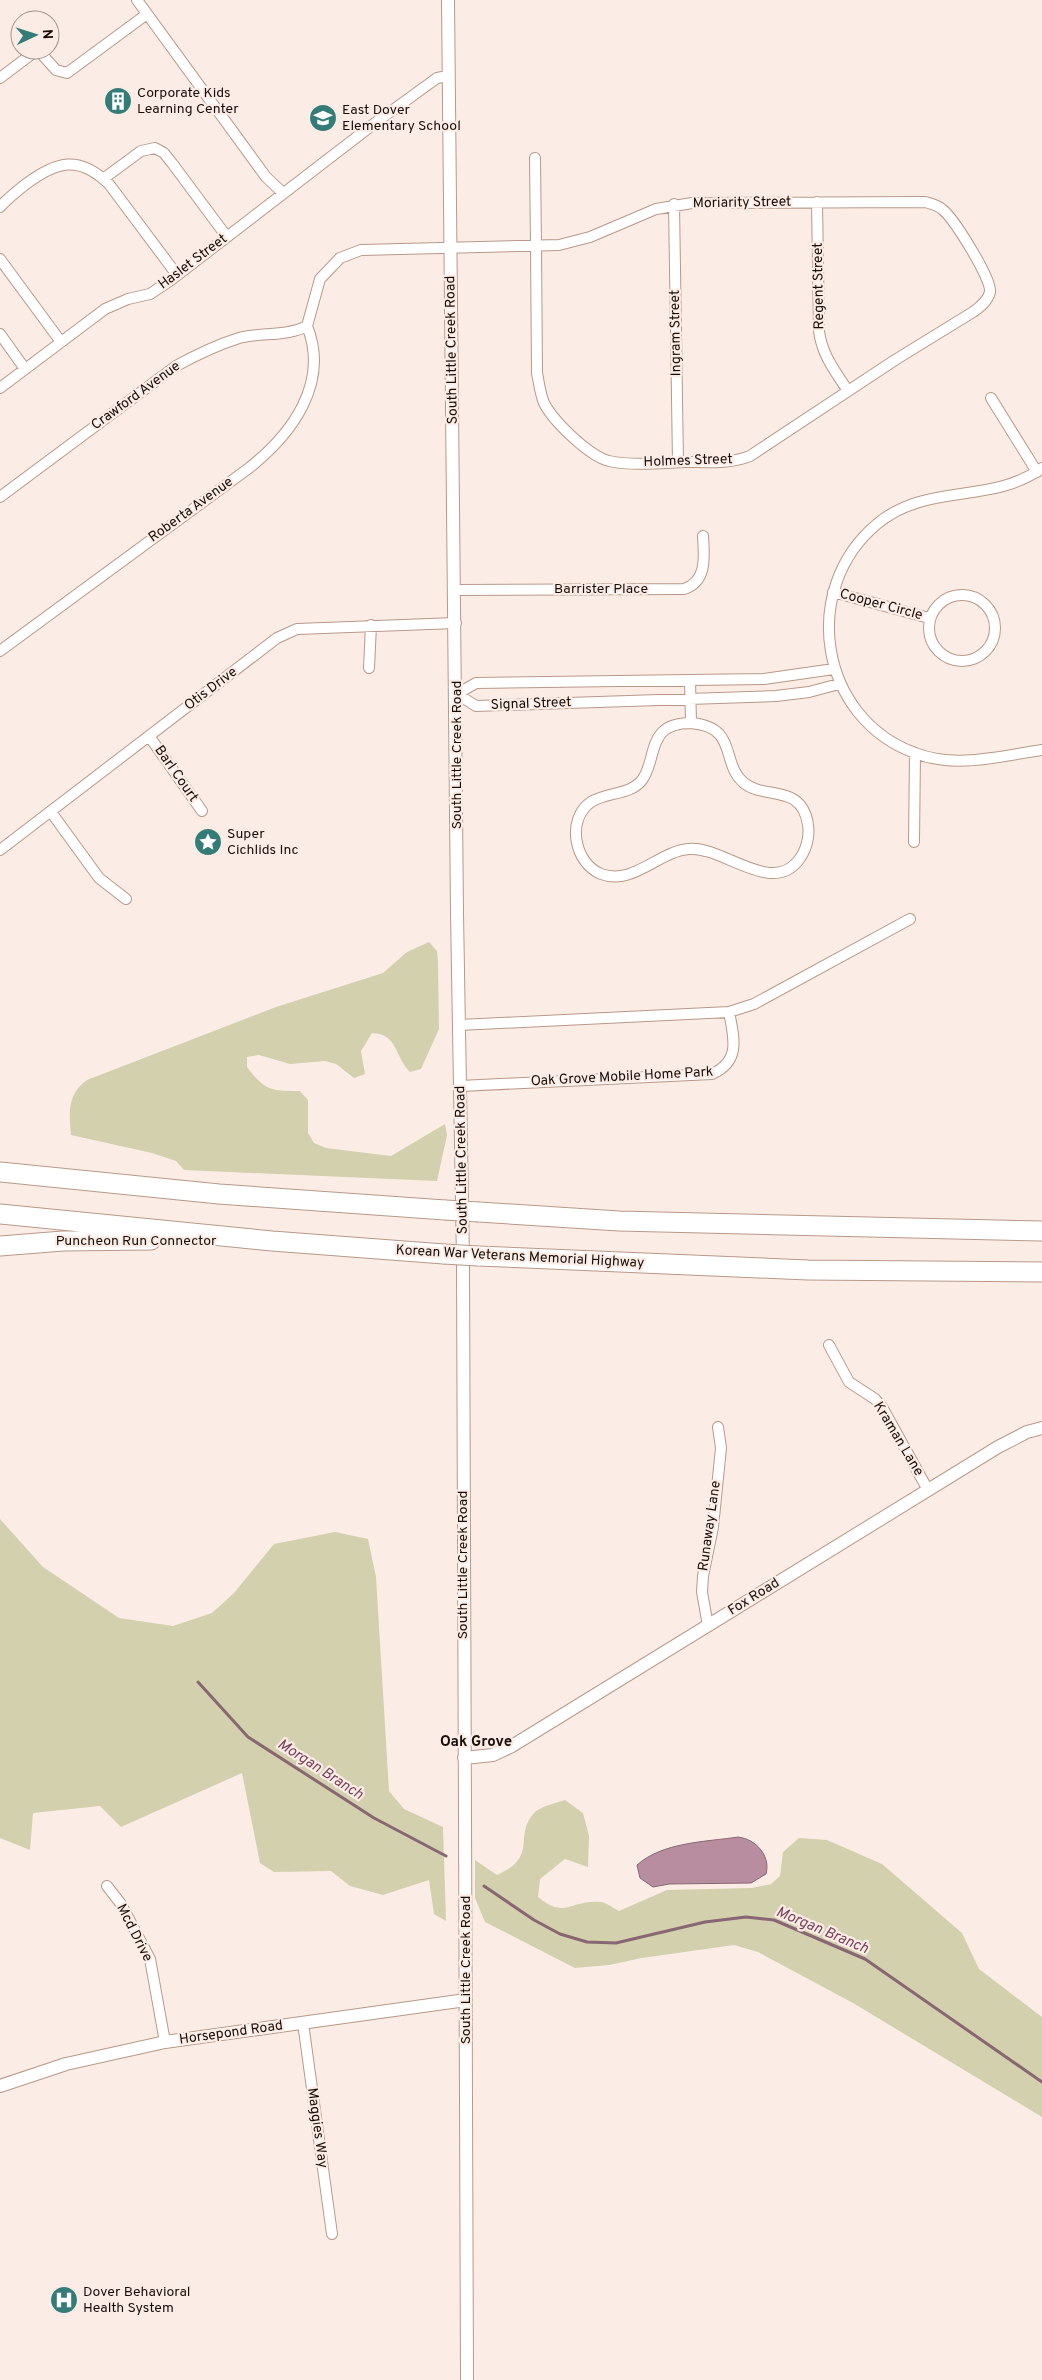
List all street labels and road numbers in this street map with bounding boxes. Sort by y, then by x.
street label: Moriarity Street [692,194,792,212]
street label: Haslet Street [155,231,231,293]
street label: Regent Street [810,242,828,330]
street label: South Little Creek Road [442,276,462,424]
street label: Ingram Street [667,290,685,376]
street label: Crawford Avenue [88,358,184,434]
street label: Holmes Street [643,451,733,471]
street label: Roberta Avenue [145,474,237,546]
street label: Barrister Place [554,581,648,598]
street label: Cooper Circle [838,586,924,624]
street label: Otis Drive [181,664,241,714]
street label: South Little Creek Road [449,681,466,829]
street label: Signal Street [490,694,572,714]
street label: Barl Court [150,742,202,806]
street label: Oak Grove Mobile Home Park [530,1064,714,1090]
street label: South Little Creek Road [452,1086,472,1234]
street label: Puncheon Run Connector [56,1233,217,1250]
street label: Korean War Veterans Memorial Highway [395,1242,645,1272]
street label: Kraman Lane [869,1399,927,1479]
street label: Runaway Lane [695,1480,725,1572]
street label: South Little Creek Road [455,1491,472,1639]
street label: Fox Road [725,1575,783,1619]
street label: South Little Creek Road [458,1896,475,2044]
street label: Mcd Drive [112,1901,156,1965]
street label: Horsepond Road [178,2017,284,2049]
street label: Maggies Way [303,2087,331,2169]

